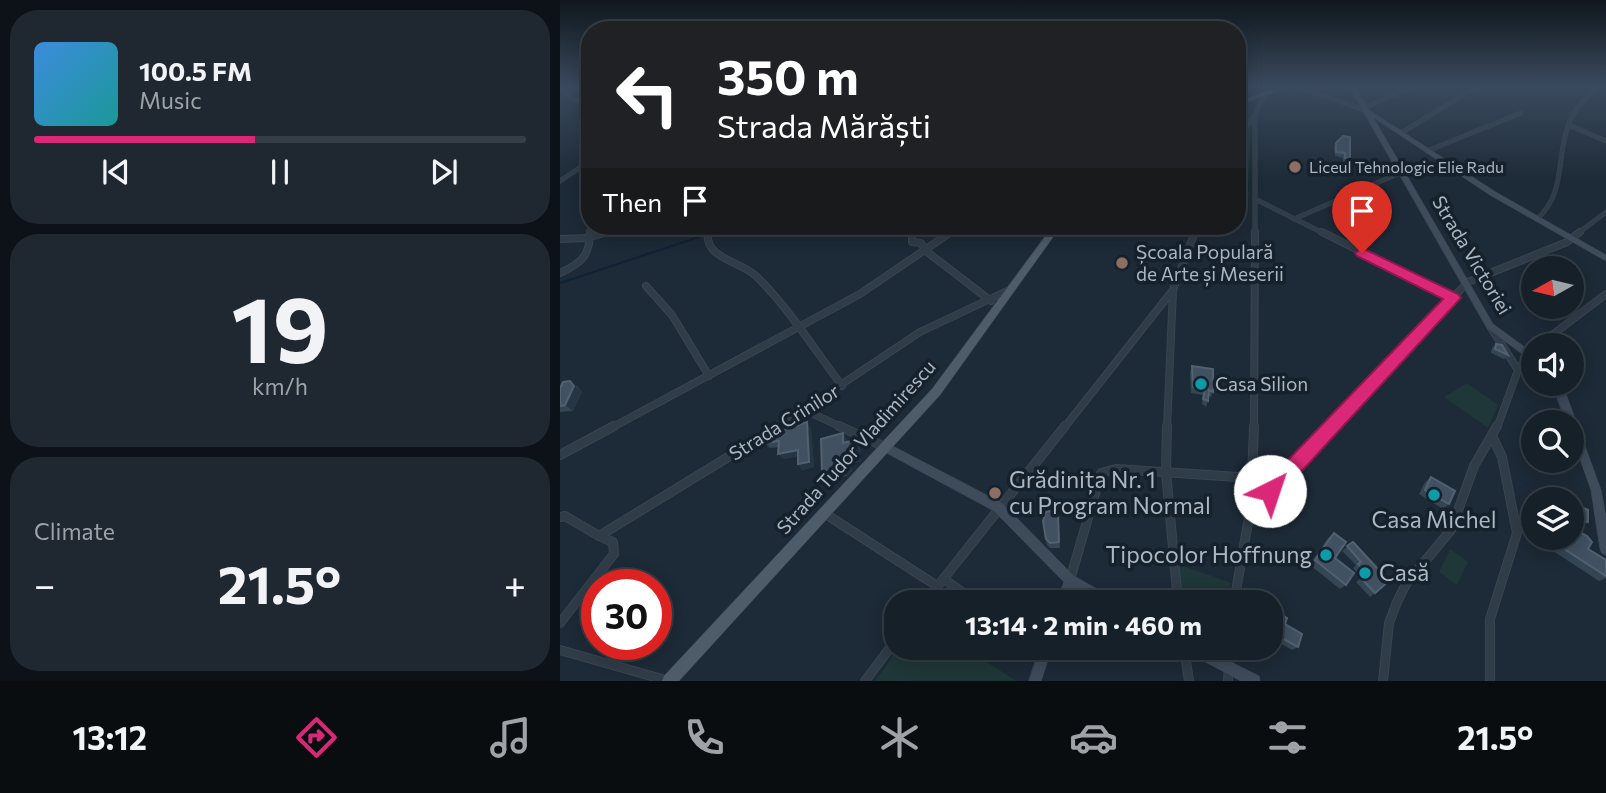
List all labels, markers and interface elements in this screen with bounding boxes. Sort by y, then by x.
text: 350 m [717,45,859,105]
icon: left [602,49,693,140]
text: 100.5 FM [139,55,252,86]
text: Music [139,86,202,114]
text: Strada Mărăști [717,105,931,145]
icon: previous [97,153,135,191]
icon: pause [261,153,299,191]
icon: next [425,153,463,191]
place label: Liceul Tehnologic Elie Radu [1309,157,1504,176]
marker: Liceul Tehnologic Elie Radu [1287,159,1303,175]
pin [1332,181,1392,253]
icon: arrive [676,182,714,220]
text: Then [602,186,662,217]
street label: Strada Victoriei [1428,191,1517,318]
icon: arrive [1343,192,1381,230]
place label: Școala Populară de Arte și Meserii [1136,240,1284,287]
marker: Școala Populară de Arte și Meserii [1114,255,1130,271]
north arrow [1521,256,1584,318]
map controls [1521,256,1584,550]
text: 19 [231,270,329,382]
button: sound [1521,333,1584,396]
street label: Strada Tudor Vladimirescu [771,355,940,539]
text: km/h [252,372,308,400]
place label: Casa Silion [1215,372,1308,395]
marker: Casa Silion [1193,376,1209,392]
street label: Strada Crinilor [724,378,843,465]
button: search [1521,410,1584,473]
position arrow [1233,454,1307,528]
place label: Grădinița Nr. 1 cu Program Normal [1009,465,1211,519]
marker: Grădinița Nr. 1 cu Program Normal [987,485,1003,501]
marker: Casa Michel [1426,487,1442,503]
button: layers [1521,487,1584,550]
place label: Casa Michel [1371,505,1497,533]
text: Climate [34,517,115,545]
place label: Tipocolor Hoffnung [1106,540,1312,568]
marker: Tipocolor Hoffnung [1318,547,1334,563]
text: 21.5° [218,551,341,615]
place label: Casă [1379,558,1429,586]
text: − [34,560,56,607]
text: + [504,560,526,607]
marker: Casă [1357,565,1373,581]
speed limit sign: 30 [581,569,672,660]
text: 13:14 · 2 min · 460 m [965,609,1202,640]
icon: directions [292,713,341,762]
icon: music [486,713,535,762]
icon: phone [680,713,729,762]
icon: climate [875,713,924,762]
icon: car [1069,713,1118,762]
icon: filters [1263,713,1312,762]
text: 13:12 [73,717,147,757]
text: 21.5° [1457,717,1533,757]

